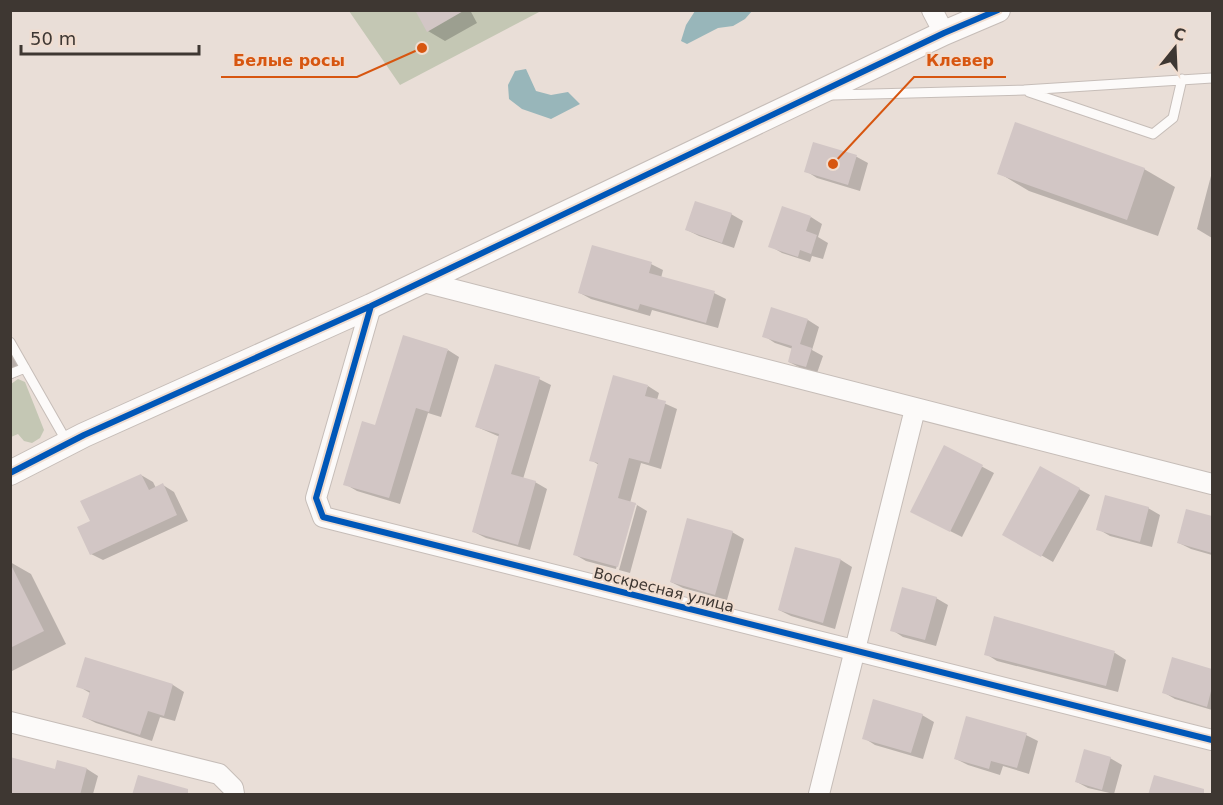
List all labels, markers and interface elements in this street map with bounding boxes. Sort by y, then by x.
scale bar [21,18,200,56]
north arrow [1145,18,1205,78]
text: С [1171,23,1188,45]
text: 50 m [30,28,76,49]
callout: Белые росы [221,43,357,77]
callout: Клевер [914,43,1006,77]
text: Белые росы [233,51,345,70]
text: Клевер [926,51,994,70]
street label: Воскресная улица [592,564,736,616]

